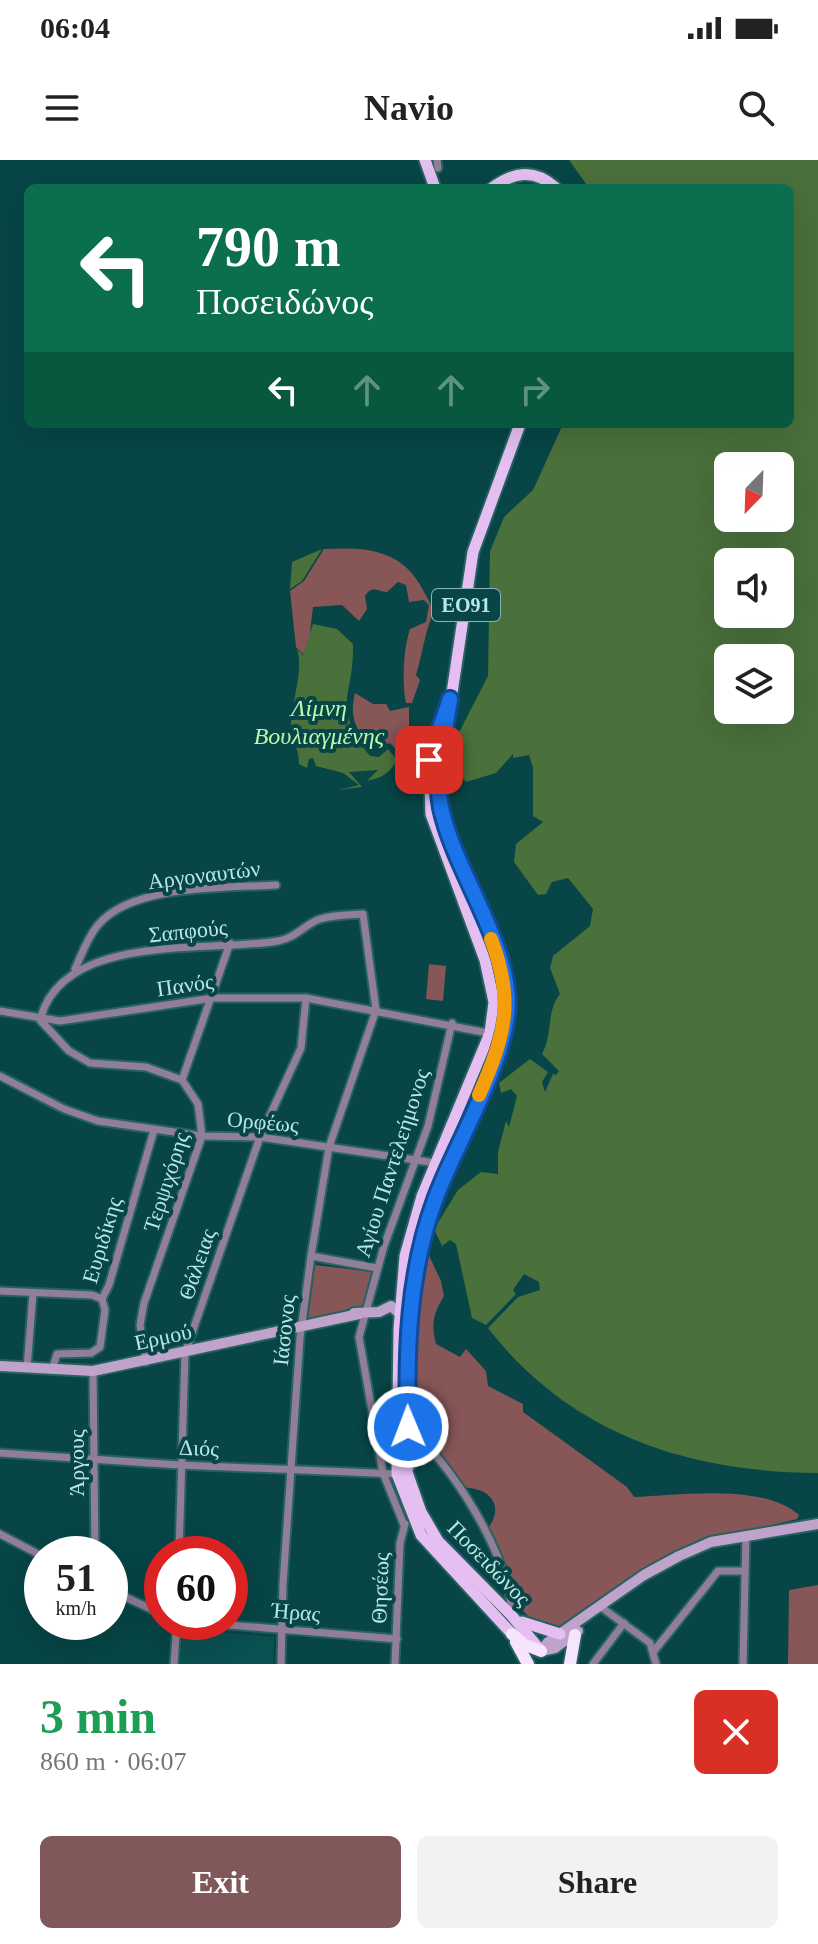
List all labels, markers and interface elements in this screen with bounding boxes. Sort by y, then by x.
text: 06:04 [40,11,110,44]
icon: menu [40,86,84,130]
icon: search [734,86,778,130]
text: Navio [364,88,454,128]
icon: left [64,216,168,320]
text: 790 m [196,216,341,278]
text: Ποσειδώνος [196,282,373,322]
icon: left [261,368,305,412]
icon: ahead [345,368,389,412]
icon: ahead [429,368,473,412]
icon: right [513,368,557,412]
north arrow [714,452,794,532]
map controls [714,452,794,724]
button: sound [714,548,794,628]
road number: ΕΟ91 [432,589,500,621]
button: layers [714,644,794,724]
water label: Λίμνη Βουλιαγμένης [254,695,385,749]
pin [395,726,463,794]
icon: arrive [407,738,451,782]
street label: Αργοναυτών [146,856,262,894]
street label: Σαπφούς [148,914,229,948]
street label: Πανός [155,969,215,1001]
street label: Αγίου Παντελεήμονος [350,1065,434,1260]
street label: Ορφέως [226,1106,300,1138]
street label: Τερψιχόρης [138,1129,194,1235]
street label: Ευριδίκης [77,1194,127,1286]
street label: Θάλειας [173,1225,221,1303]
street label: Ιάσονος [268,1293,300,1367]
street label: Ερμού [132,1319,194,1355]
position arrow [366,1385,450,1469]
street label: Άργους [64,1429,89,1497]
street label: Διός [179,1435,220,1461]
street label: Ποσειδώνος [442,1515,536,1611]
speed limit sign: 60 [144,1536,248,1640]
street label: Θησέως [366,1551,394,1624]
text: 51 [56,1555,96,1600]
text: km/h [55,1597,97,1619]
street label: Ήρας [270,1597,322,1627]
text: 3 min [40,1690,156,1743]
button: close [694,1690,778,1774]
text: 860 m · 06:07 [40,1747,187,1776]
button: Exit [40,1836,401,1928]
button: Share [417,1836,778,1928]

